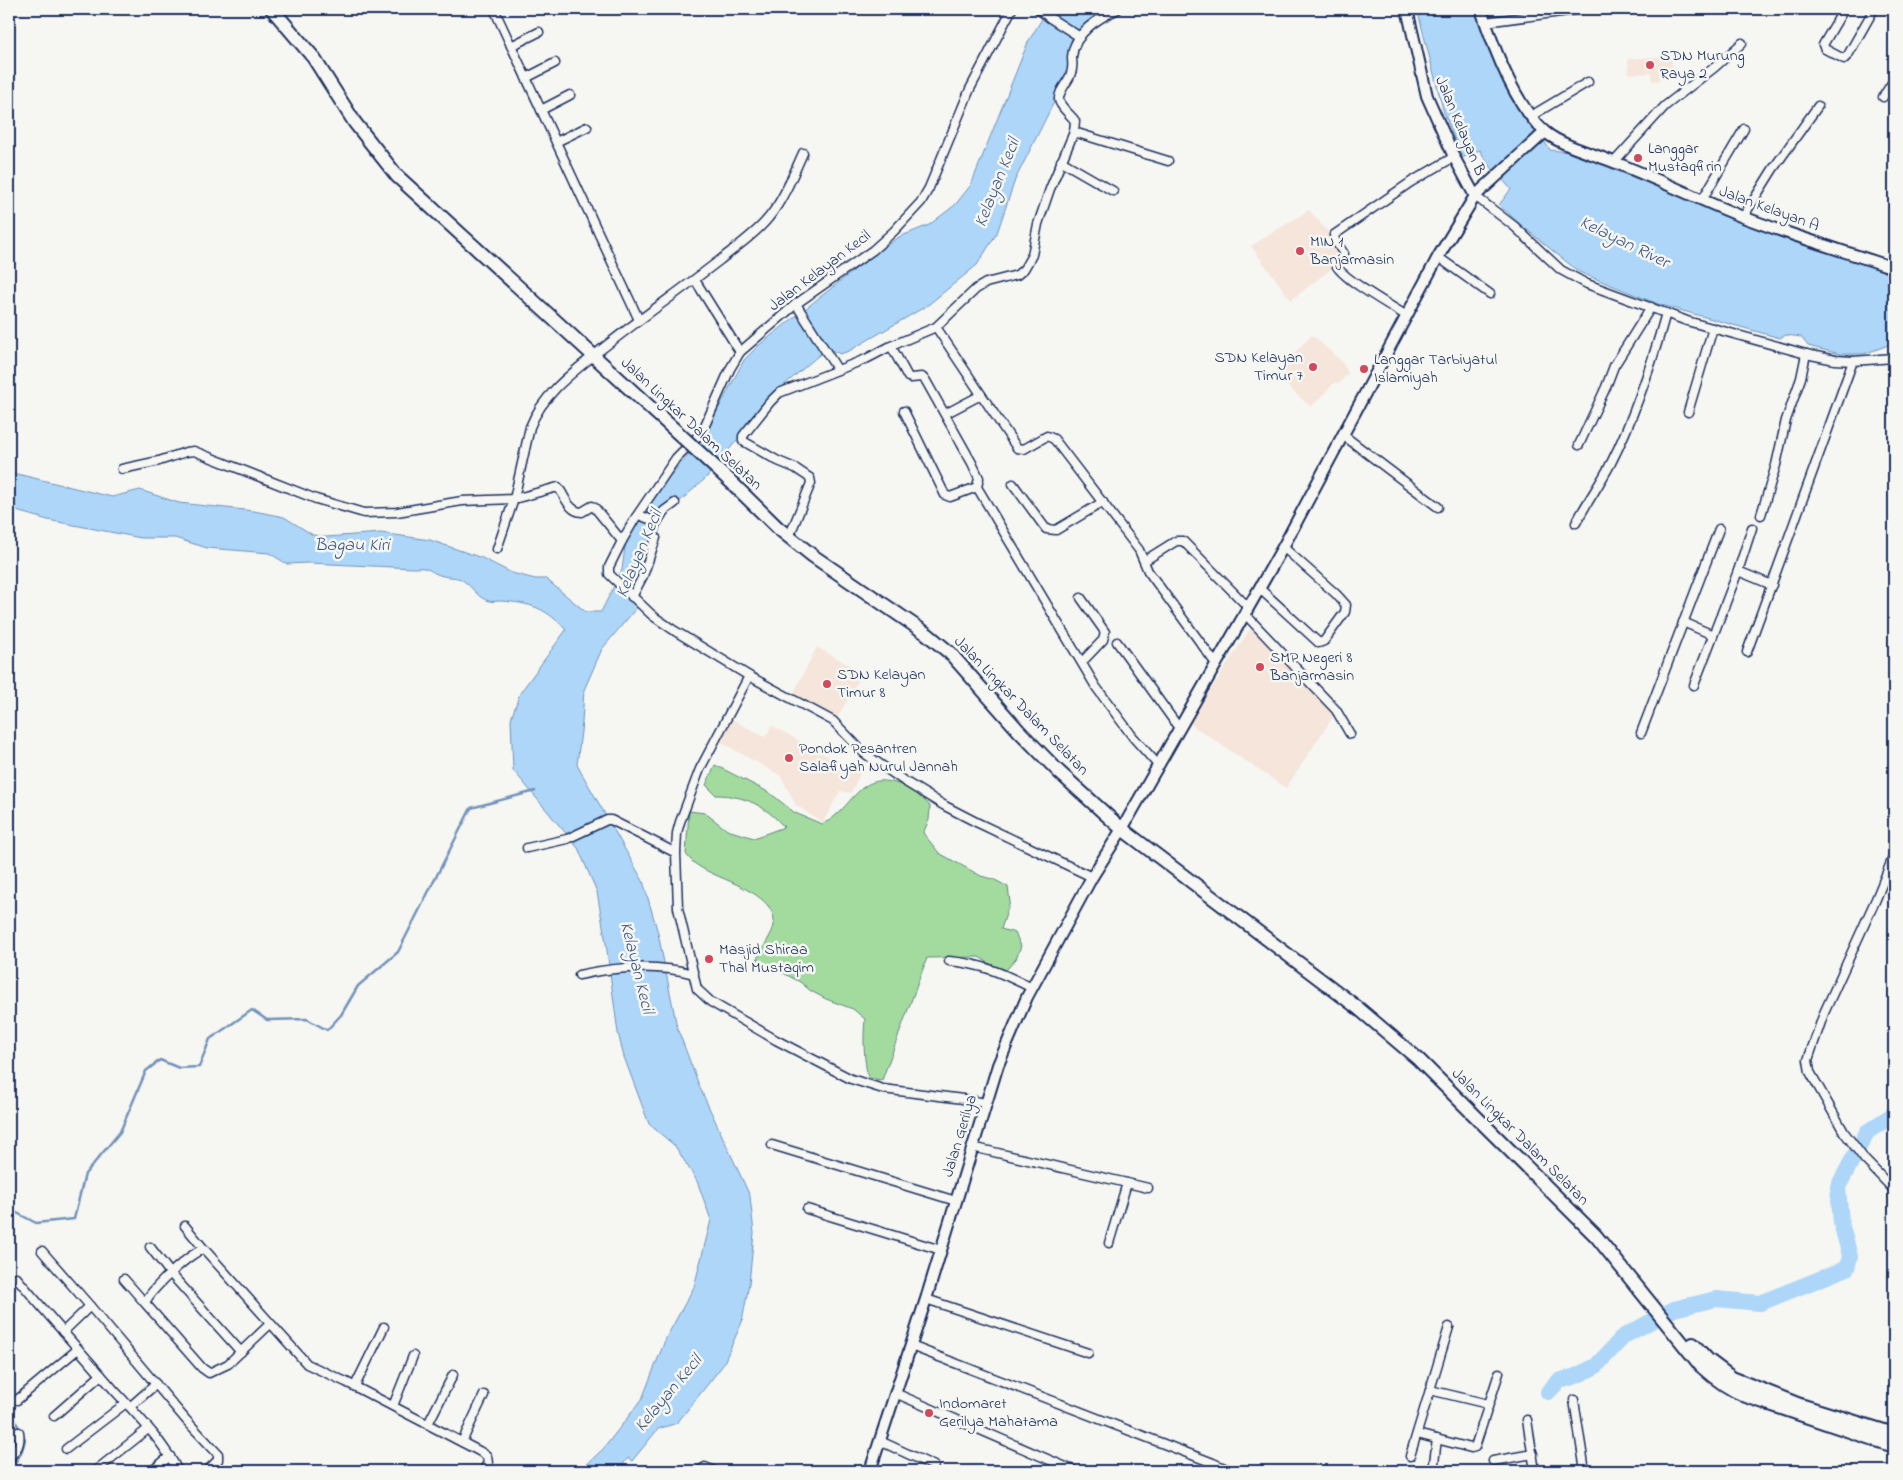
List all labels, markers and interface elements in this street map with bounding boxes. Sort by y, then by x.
place label: SDN Murung Raya 2 [1660,44,1745,86]
marker: SDN Murung Raya 2 [1644,59,1656,71]
street label: Jalan Kelayan B [1428,72,1492,180]
water label: Kelayan Kecil [968,133,1028,231]
place label: Langgar Mustaqfirin [1648,137,1722,179]
marker: Langgar Mustaqfirin [1632,152,1644,164]
street label: Jalan Kelayan A [1715,180,1823,238]
water label: Kelayan River [1575,210,1675,277]
street label: Jalan Kelayan Kecil [764,224,877,318]
place label: MIN 1 Banjarmasin [1309,230,1394,272]
marker: MIN 1 Banjarmasin [1294,245,1306,257]
place label: SDN Kelayan Timur 7 [1215,346,1303,388]
place label: Langgar Tarbiyatul Islamiyah [1374,348,1498,390]
street label: Jalan Lingkar Dalam Selatan [615,352,767,496]
marker: SDN Kelayan Timur 7 [1307,361,1319,373]
marker: Langgar Tarbiyatul Islamiyah [1358,363,1370,375]
water label: Kelayan Kecil [610,504,671,602]
water label: Bagau Kiri [314,533,391,559]
street label: Jalan Lingkar Dalam Selatan [948,631,1094,781]
place label: SMP Negeri 8 Banjarmasin [1269,646,1354,688]
marker: SMP Negeri 8 Banjarmasin [1254,661,1266,673]
place label: SDN Kelayan Timur 8 [837,663,926,705]
marker: SDN Kelayan Timur 8 [821,678,833,690]
place label: Pondok Pesantren Salafiyah Nurul Jannah [799,737,958,779]
marker: Pondok Pesantren Salafiyah Nurul Jannah [783,752,795,764]
water label: Kelayan Kecil [612,919,660,1019]
place label: Masjid Shiraa Thal Mustaqim [719,938,814,980]
marker: Masjid Shiraa Thal Mustaqim [703,953,715,965]
street label: Jalan Lingkar Dalam Selatan [1446,1063,1594,1211]
street label: Jalan Gerilya [936,1092,984,1180]
water label: Kelayan Kecil [629,1348,710,1438]
place label: Indomaret Gerilya Mahatama [939,1392,1058,1434]
marker: Indomaret Gerilya Mahatama [923,1407,935,1419]

